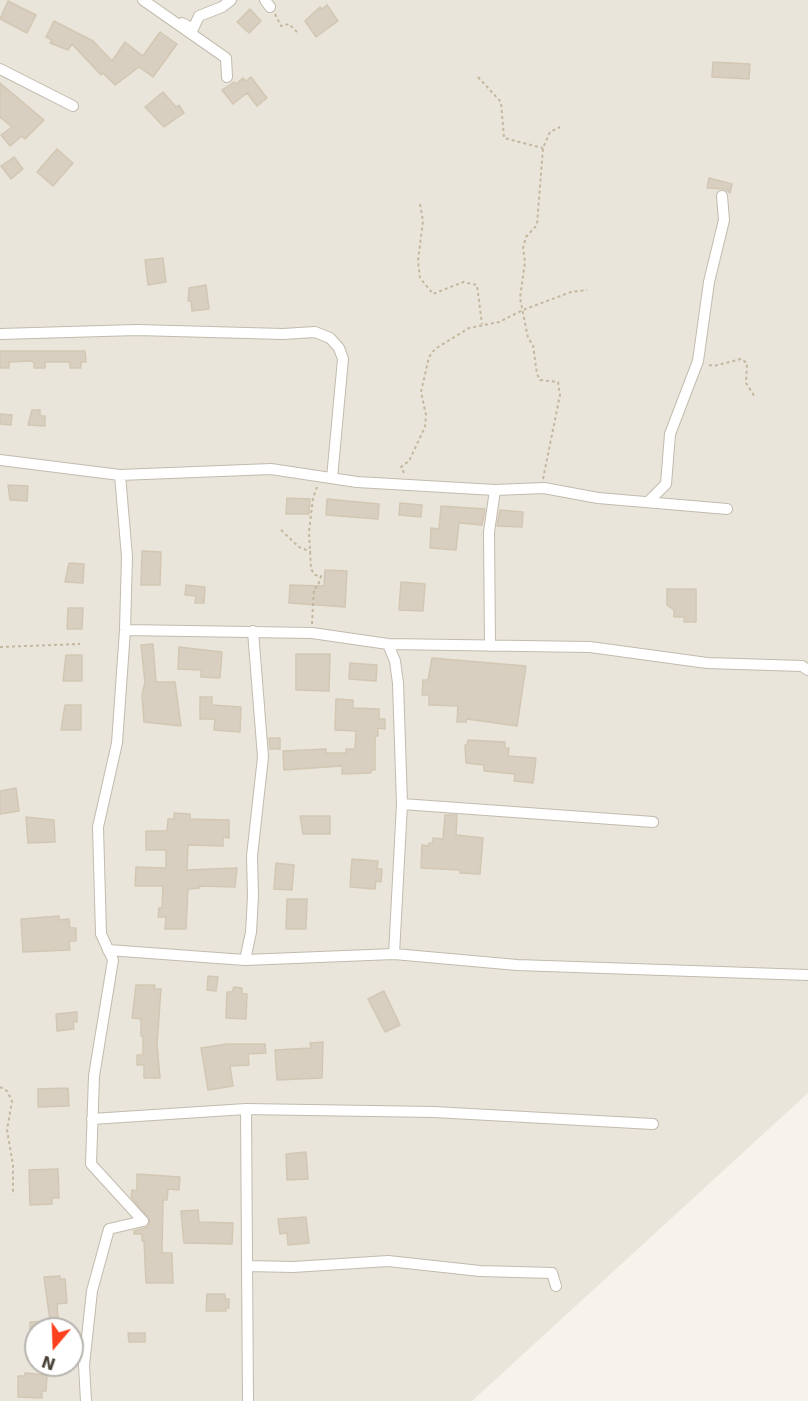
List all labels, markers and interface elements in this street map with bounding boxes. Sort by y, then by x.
north arrow [24,1317,84,1377]
text: N [39,1351,58,1374]

